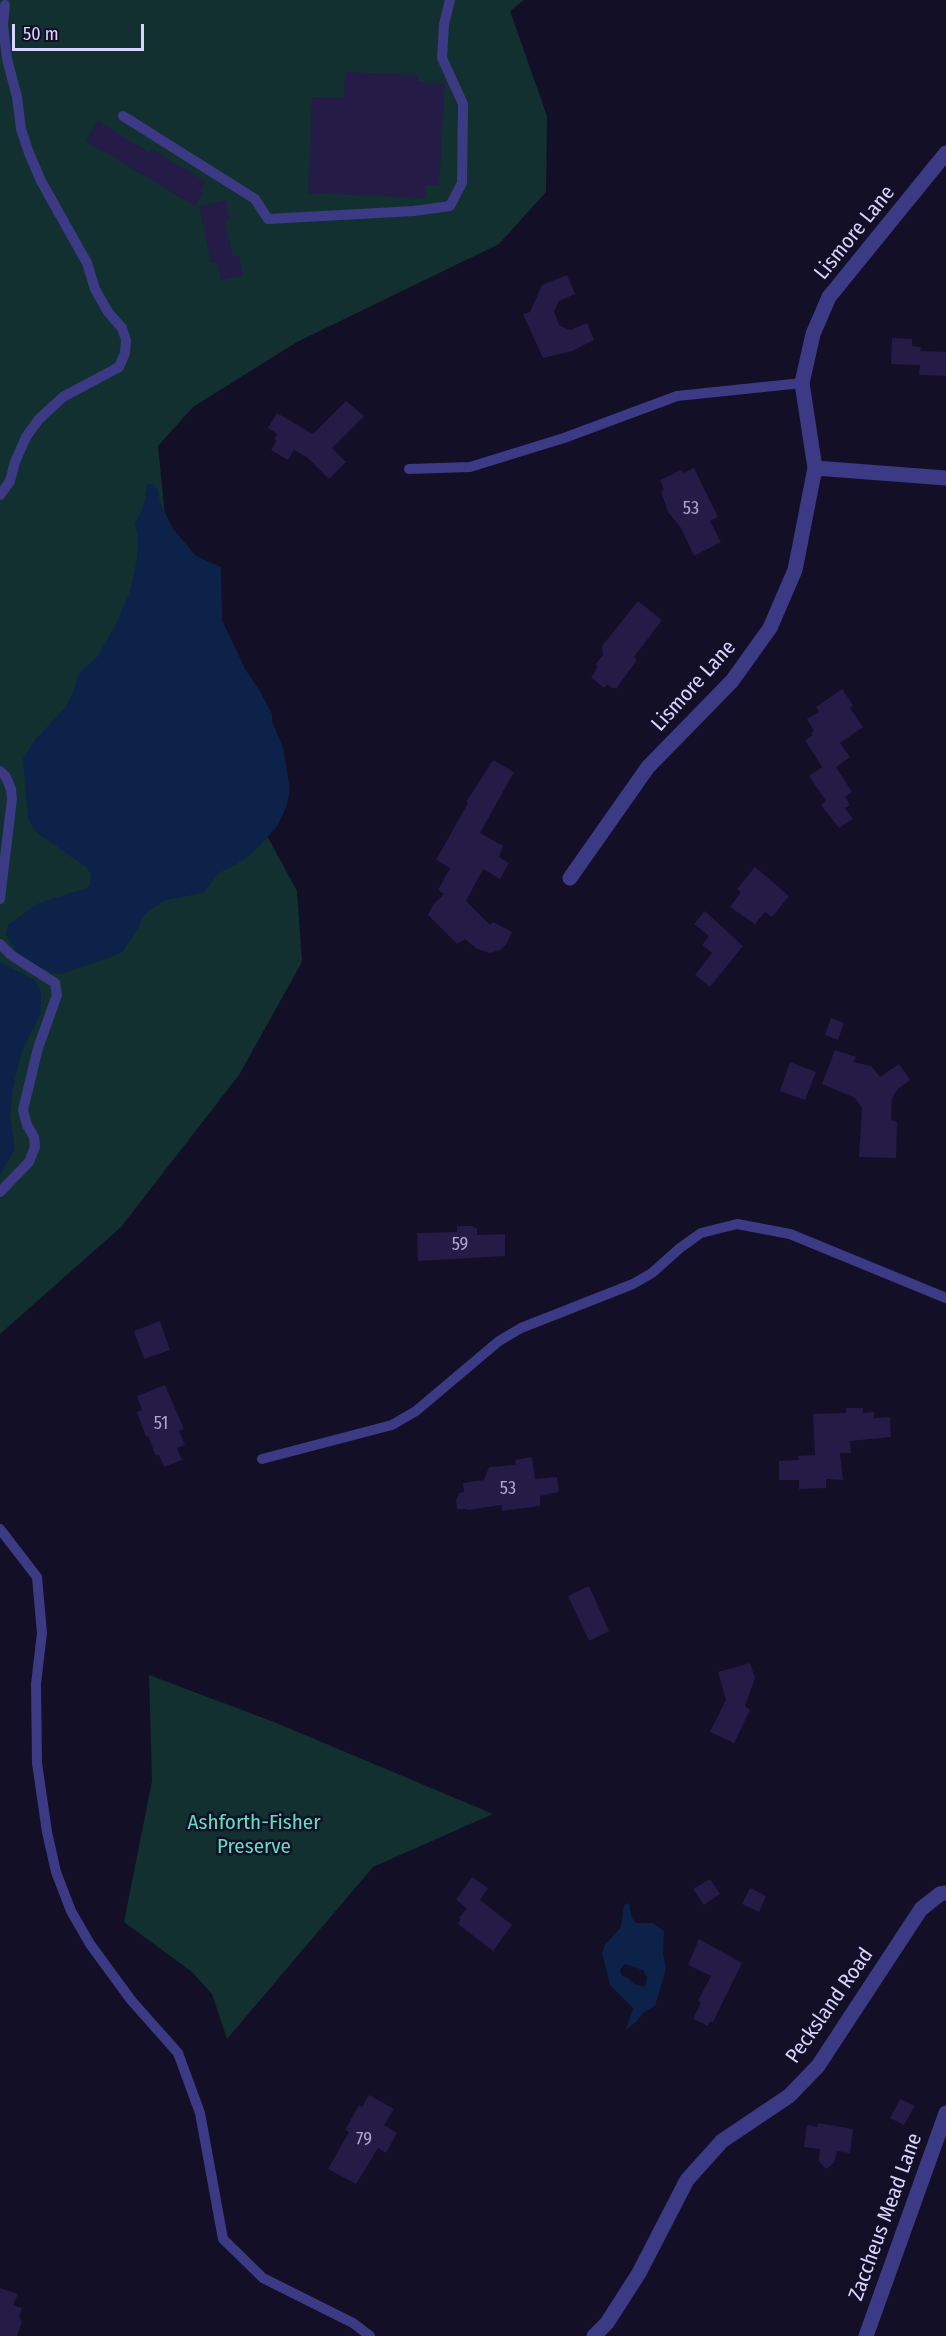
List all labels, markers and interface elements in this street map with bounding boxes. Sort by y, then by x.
scale bar [15,12,147,50]
text: 50 m [23,23,59,45]
street label: Lismore Lane [809,181,901,285]
house number: 53 [683,498,699,520]
street label: Lismore Lane [647,635,741,737]
house number: 59 [452,1234,468,1256]
house number: 51 [154,1413,168,1435]
house number: 53 [500,1478,516,1500]
park label: Ashforth-Fisher Preserve [188,1810,320,1860]
street label: Pecksland Road [781,1944,879,2068]
house number: 79 [356,2129,372,2151]
street label: Zaccheus Mead Lane [844,2130,928,2304]

